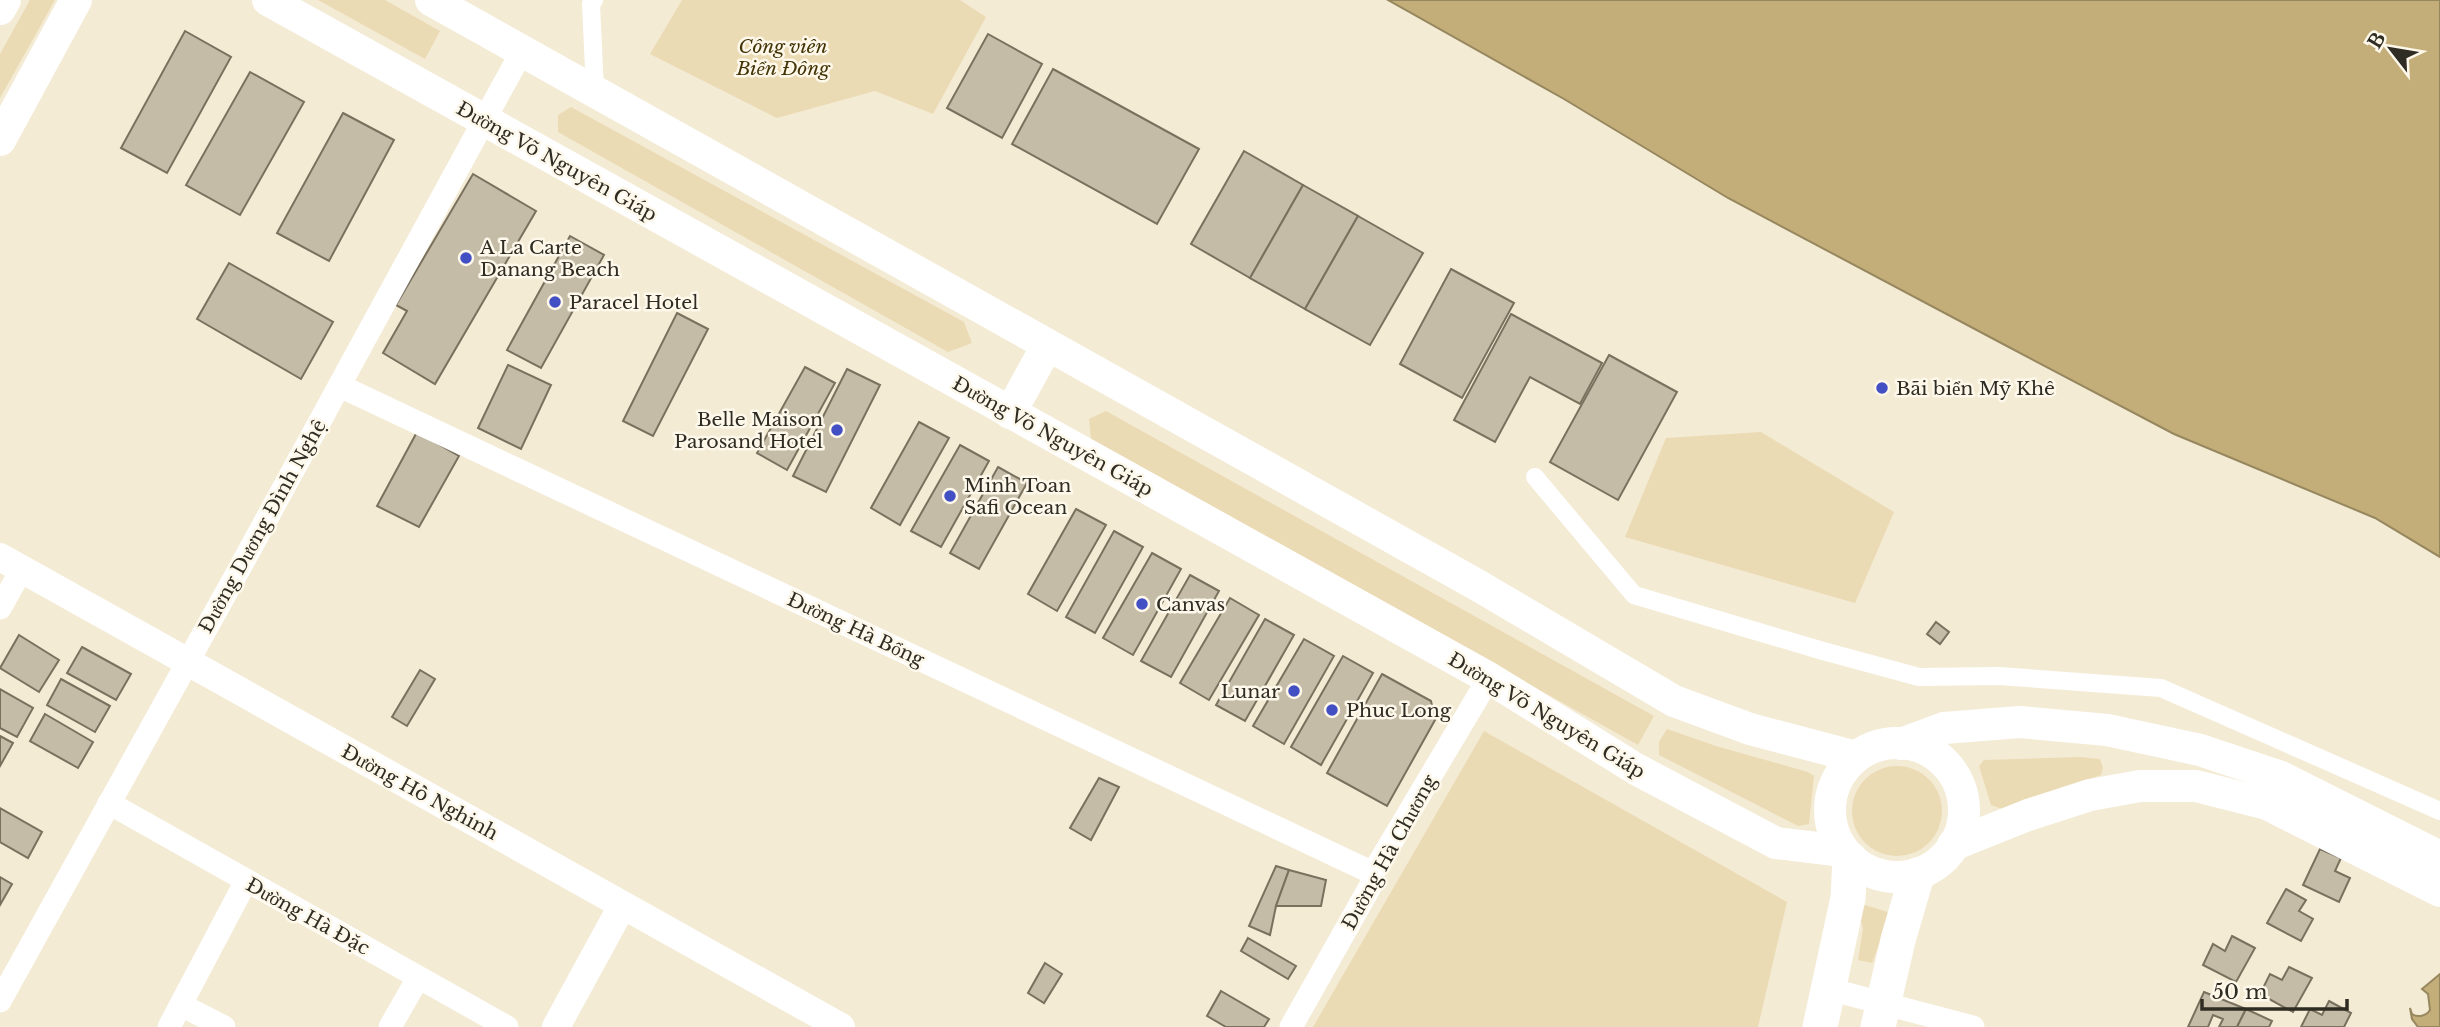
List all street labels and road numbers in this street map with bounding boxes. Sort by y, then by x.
street label: Đường Võ Nguyên Giáp [453,97,661,226]
street label: Đường Võ Nguyên Giáp [949,372,1157,501]
street label: Đường Dương Đình Nghệ [194,416,331,637]
street label: Đường Hà Bổng [784,588,929,672]
street label: Đường Võ Nguyên Giáp [1444,648,1649,783]
street label: Đường Hồ Nghinh [337,740,502,845]
street label: Đường Hà Chương [1337,770,1442,934]
street label: Đường Hà Đặc [242,873,374,960]

